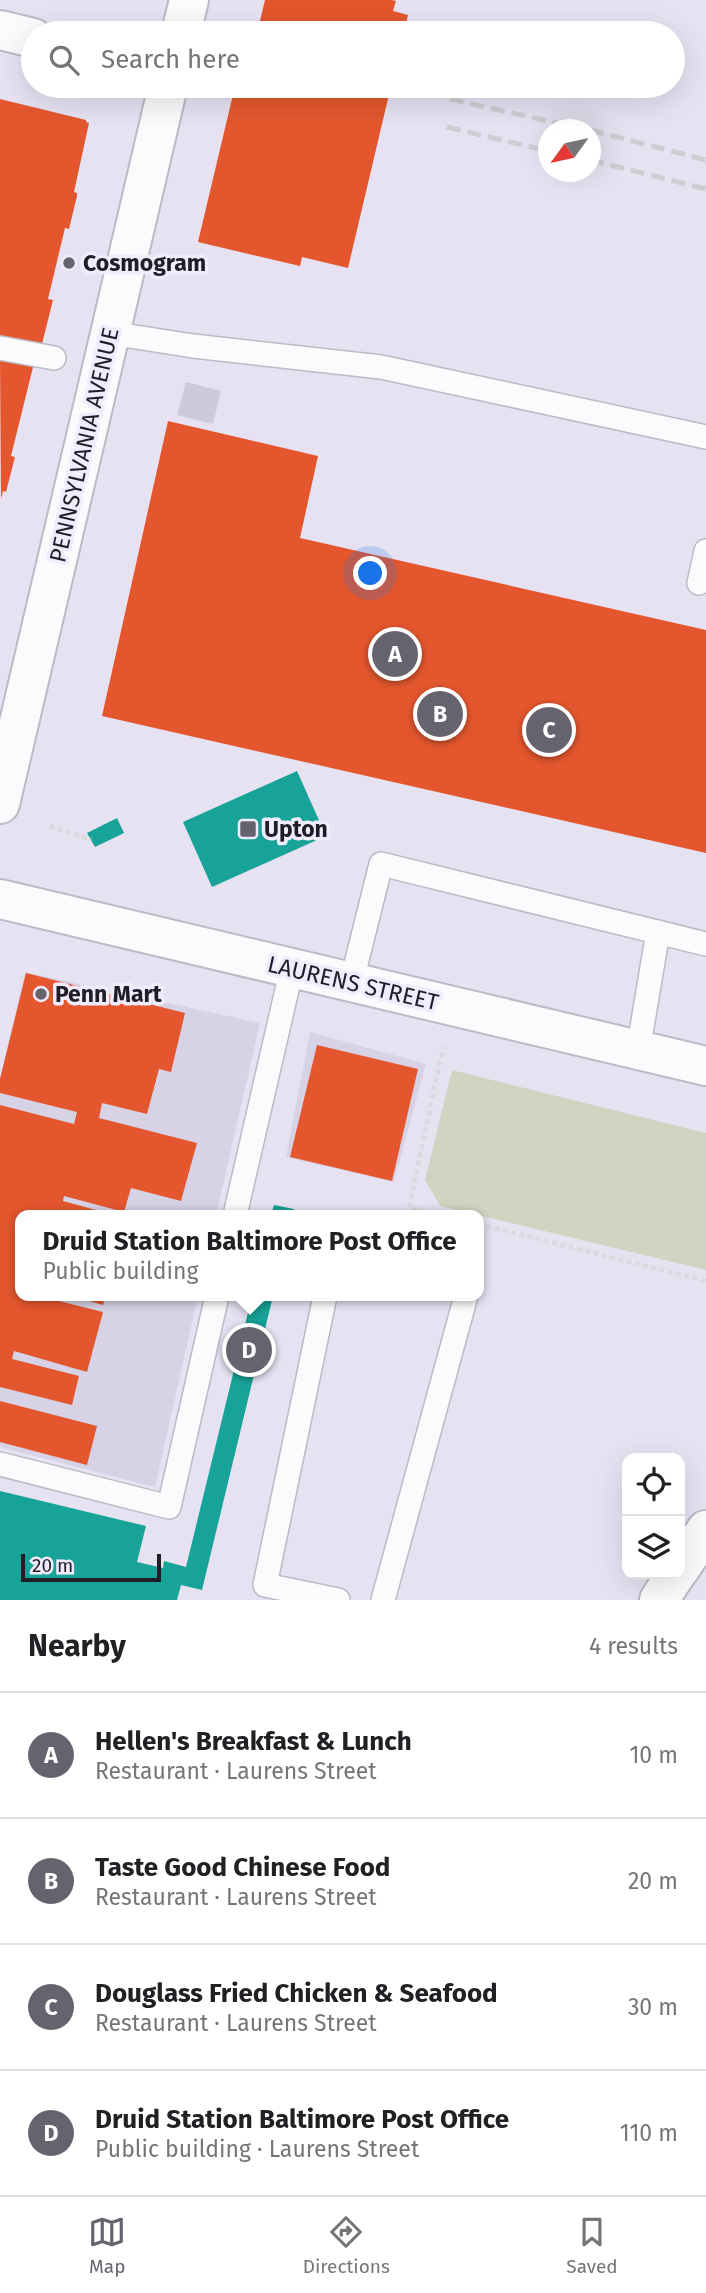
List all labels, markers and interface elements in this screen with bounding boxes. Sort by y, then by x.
search box [21,21,685,98]
icon: search [45,41,83,79]
text: Search here [101,44,240,75]
north arrow [538,119,601,182]
place label: Cosmogram [83,249,206,277]
marker: Cosmogram [61,255,77,271]
street label: PENNSYLVANIA AVENUE [43,325,125,565]
your location [353,556,387,590]
pin: A [372,628,418,680]
pin: B [417,688,463,740]
pin: C [526,704,572,756]
place label: Upton [264,815,328,843]
marker: Upton [238,819,258,839]
street label: LAURENS STREET [265,950,441,1016]
place label: Penn Mart [55,980,163,1008]
marker: Penn Mart [33,986,49,1002]
popup [15,1210,484,1301]
text: Druid Station Baltimore Post Office [42,1226,457,1257]
text: Public building [42,1257,198,1285]
pin: D [226,1324,272,1376]
map controls [622,1453,685,1579]
button: locate [622,1453,685,1516]
button: layers [622,1516,685,1579]
scale bar [21,1551,161,1583]
text: 20 m [32,1554,73,1577]
text: Nearby [28,1628,126,1664]
text: 4 results [589,1632,678,1660]
text: Hellen's Breakfast & Lunch [95,1726,412,1757]
text: A [44,1741,58,1769]
text: 10 m [629,1741,678,1769]
text: Restaurant · Laurens Street [95,1757,377,1785]
text: Taste Good Chinese Food [95,1852,390,1883]
text: B [44,1867,58,1895]
text: 20 m [628,1867,678,1895]
text: Restaurant · Laurens Street [95,1883,377,1911]
text: Douglass Fried Chicken & Seafood [95,1978,498,2009]
text: C [44,1993,58,2021]
text: 30 m [628,1993,678,2021]
text: Restaurant · Laurens Street [95,2009,377,2037]
text: Druid Station Baltimore Post Office [95,2104,509,2135]
text: D [44,2119,58,2147]
text: 110 m [620,2119,678,2147]
text: Public building · Laurens Street [95,2135,419,2163]
tab: Map [88,2213,126,2278]
tab: Directions [303,2213,390,2278]
tab: Saved [566,2213,618,2278]

